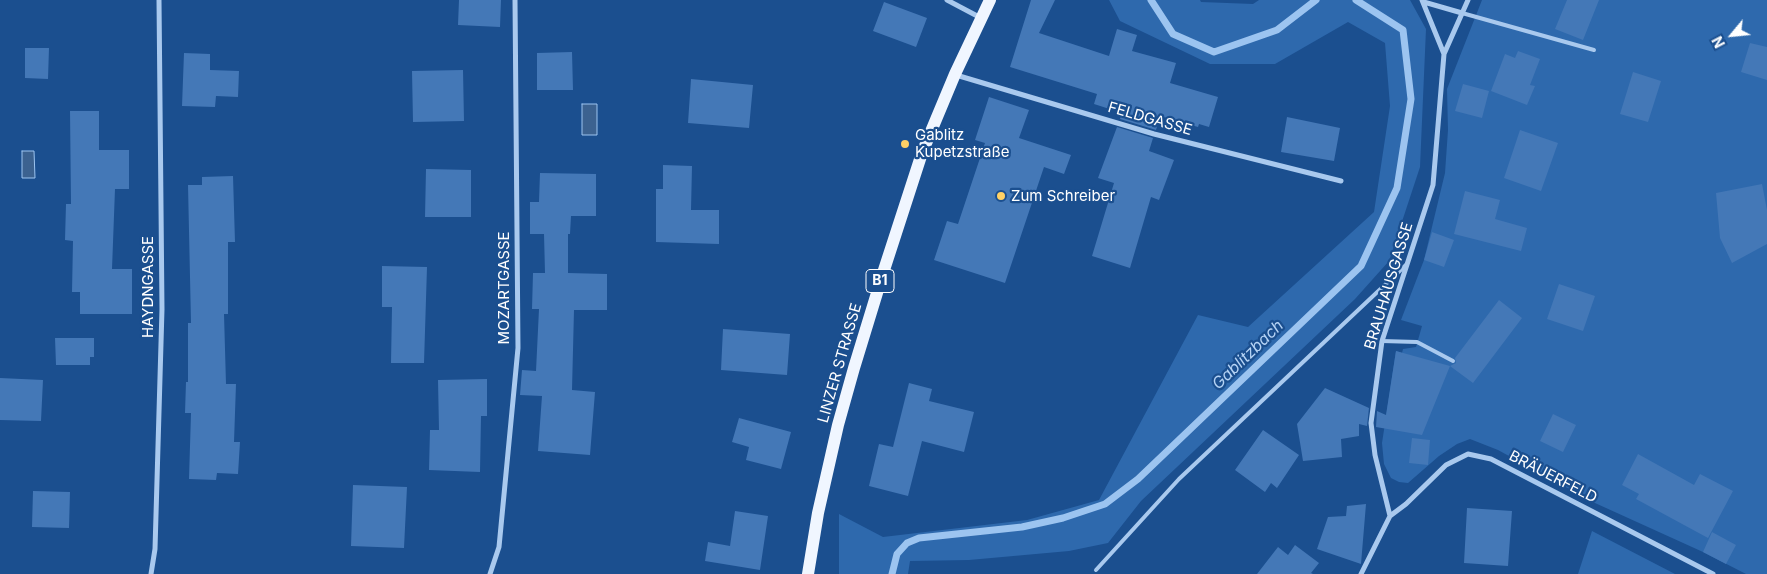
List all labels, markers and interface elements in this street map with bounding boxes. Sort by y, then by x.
north arrow [1707,10,1757,60]
text: N [1708,34,1728,51]
street label: FELDGASSE [1106,98,1194,140]
place label: Gablitz Kupetzstraße [915,126,1009,161]
marker: Gablitz Kupetzstraße [899,138,911,150]
place label: Zum Schreiber [1011,187,1115,205]
marker: Zum Schreiber [995,190,1007,202]
street label: BRAUHAUSGASSE [1361,220,1417,352]
street label: MOZARTGASSE [495,231,513,345]
street label: HAYDNGASSE [139,236,157,338]
road number: B1 [866,270,894,292]
street label: LINZER STRASSE [814,301,866,425]
water label: Gablitzbach [1208,316,1288,394]
street label: BRÄUERFELD [1506,447,1600,507]

